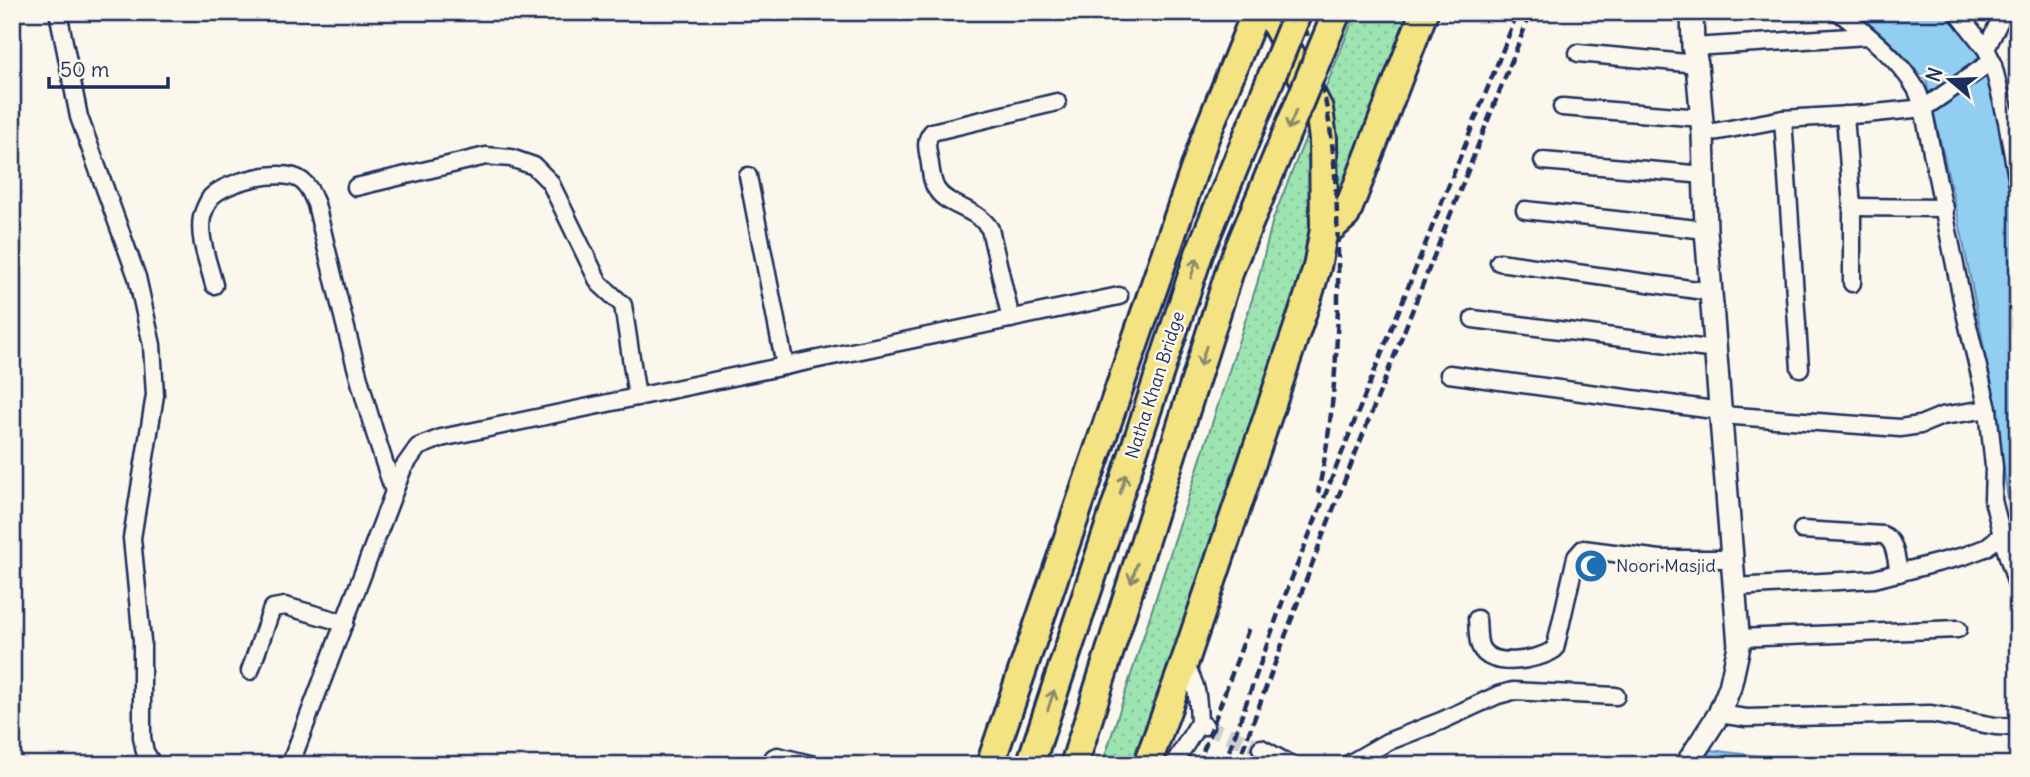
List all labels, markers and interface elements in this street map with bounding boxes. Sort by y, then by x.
scale bar [49,46,168,90]
north arrow [1914,46,1984,116]
text: 50 m [60,56,109,83]
text: N [1920,64,1947,85]
one-way arrow [1285,109,1298,131]
one-way arrow [1188,257,1201,279]
street label: Natha Khan Bridge [1120,308,1189,461]
one-way arrow [1196,345,1209,367]
one-way arrow [1117,473,1130,495]
mosque icon: Noori Masjid [1572,547,1610,585]
place label: Noori Masjid [1616,554,1716,577]
one-way arrow [1127,561,1140,583]
one-way arrow [1045,689,1058,711]

